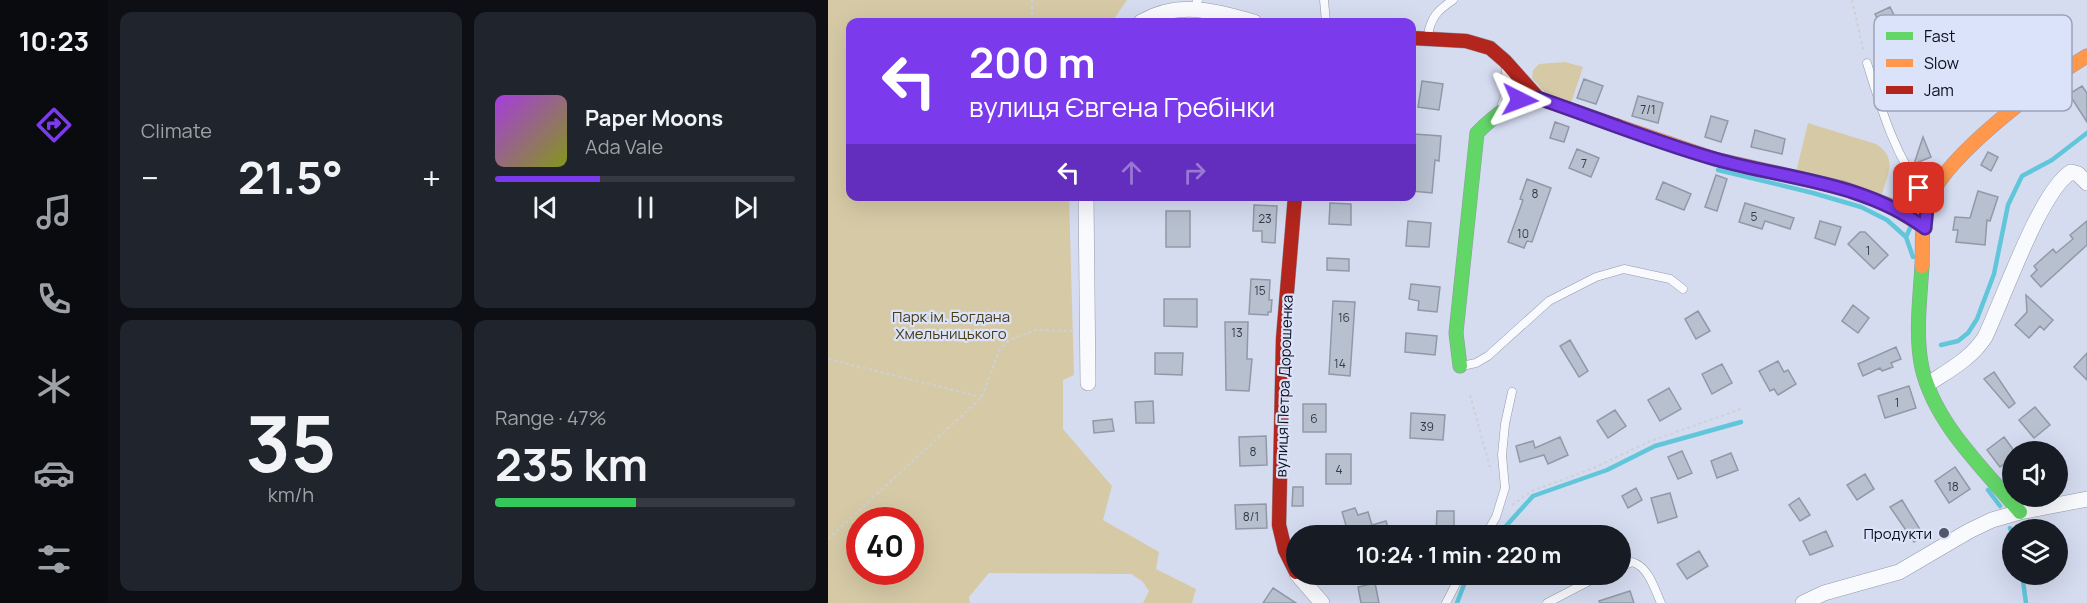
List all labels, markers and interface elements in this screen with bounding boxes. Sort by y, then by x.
legend [1874,15,2072,111]
text: 10:23 [19,22,89,59]
text: Fast [1924,25,1955,47]
text: 200 m [969,33,1095,91]
icon: left [870,42,948,120]
text: Slow [1924,52,1959,74]
position arrow [1488,68,1552,132]
text: Jam [1924,79,1954,101]
text: вулиця Євгена Гребінки [969,88,1275,125]
house number: 7/1 [1640,101,1656,118]
text: Paper Moons [585,103,723,133]
icon: directions [33,104,75,146]
text: Climate [141,117,212,144]
text: Ada Vale [585,133,663,160]
text: 21.5° [238,146,343,208]
text: − [141,155,159,200]
text: + [422,155,441,200]
house number: 7 [1581,155,1587,172]
icon: left [1052,156,1085,189]
icon: ahead [1115,156,1148,189]
icon: right [1178,156,1211,189]
pin [1893,162,1944,213]
icon: arrive [1902,171,1935,204]
house number: 8 [1532,185,1539,202]
icon: music [33,191,75,233]
icon: previous [529,191,562,224]
icon: pause [629,191,662,224]
icon: next [729,191,762,224]
house number: 5 [1751,208,1758,225]
house number: 23 [1258,210,1272,227]
house number: 10 [1517,225,1529,242]
house number: 1 [1866,242,1870,259]
icon: phone [33,278,75,320]
house number: 15 [1254,282,1266,299]
street label: вулиця Петра Дорошенка [1270,294,1298,478]
park label: Парк ім. Богдана Хмельницького [892,306,1010,344]
house number: 16 [1338,309,1350,326]
house number: 13 [1231,324,1243,341]
house number: 14 [1334,355,1346,372]
icon: climate [33,365,75,407]
text: 35 [245,389,337,495]
house number: 1 [1895,394,1899,411]
text: Range · 47% [495,404,607,431]
house number: 6 [1310,410,1318,427]
house number: 39 [1420,418,1434,435]
text: 235 km [495,433,648,495]
map controls [2002,441,2068,585]
button: sound [2002,441,2068,507]
house number: 8 [1250,443,1257,460]
icon: car [33,452,75,494]
house number: 4 [1335,461,1343,478]
house number: 18 [1947,478,1959,495]
text: km/h [268,481,314,508]
speed limit sign: 40 [846,507,924,585]
house number: 8/1 [1243,508,1259,525]
button: layers [2002,519,2068,585]
place label: Продукти [1863,523,1932,544]
marker: Продукти [1937,526,1951,540]
icon: filters [33,538,75,580]
text: 10:24 · 1 min · 220 m [1356,540,1561,570]

